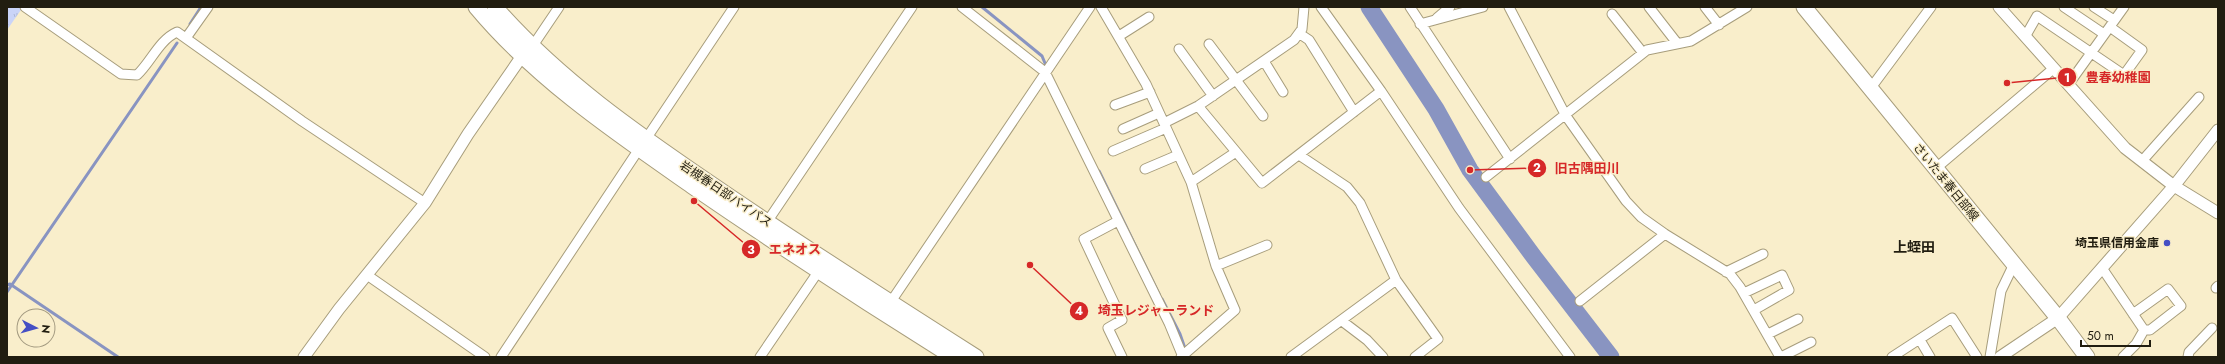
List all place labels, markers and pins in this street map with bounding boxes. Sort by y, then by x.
callout: 豊春幼稚園 [2057,65,2158,90]
callout: 旧古隅田川 [1527,156,1628,181]
place label: 埼玉県信用金庫 [2075,234,2159,252]
callout: エネオス [741,237,829,262]
marker: 埼玉県信用金庫 [2162,238,2172,248]
callout: 埼玉レジャーランド [1069,298,1222,323]

